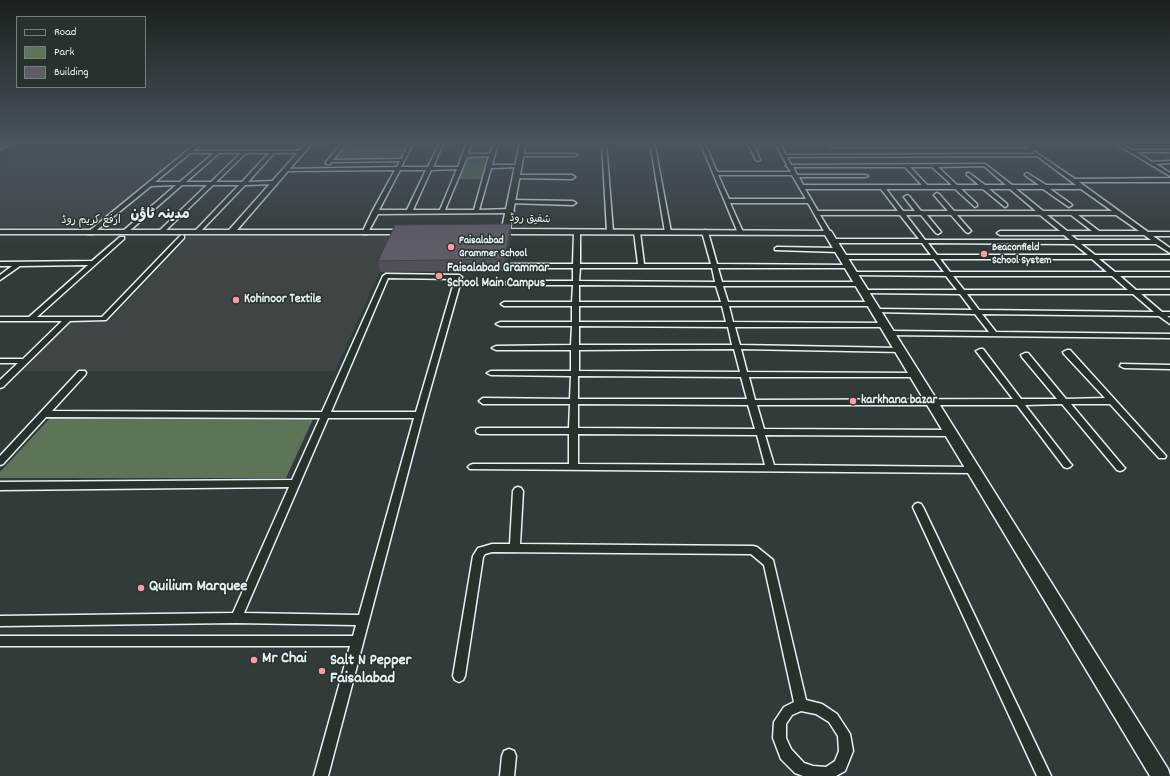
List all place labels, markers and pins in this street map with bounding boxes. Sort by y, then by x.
place label: Faisalabad Grammer School [459,234,527,260]
place label: Beaconfield School System [992,241,1052,267]
marker: Faisalabad Grammer School [446,242,456,252]
marker: Beaconfield School System [979,249,989,259]
place label: Faisalabad Grammar School Main Campus [447,261,549,292]
marker: Faisalabad Grammar School Main Campus [434,271,444,281]
place label: Kohinoor Textile [244,292,321,308]
marker: Kohinoor Textile [231,295,241,305]
place label: karkhana bazar [861,393,937,409]
marker: karkhana bazar [848,396,858,406]
place label: Quilium Marquee [149,578,247,598]
marker: Quilium Marquee [136,583,146,593]
place label: Mr Chai [262,650,307,670]
place label: Salt N Pepper Faisalabad [330,652,412,690]
marker: Mr Chai [249,655,259,665]
marker: Salt N Pepper Faisalabad [317,666,327,676]

